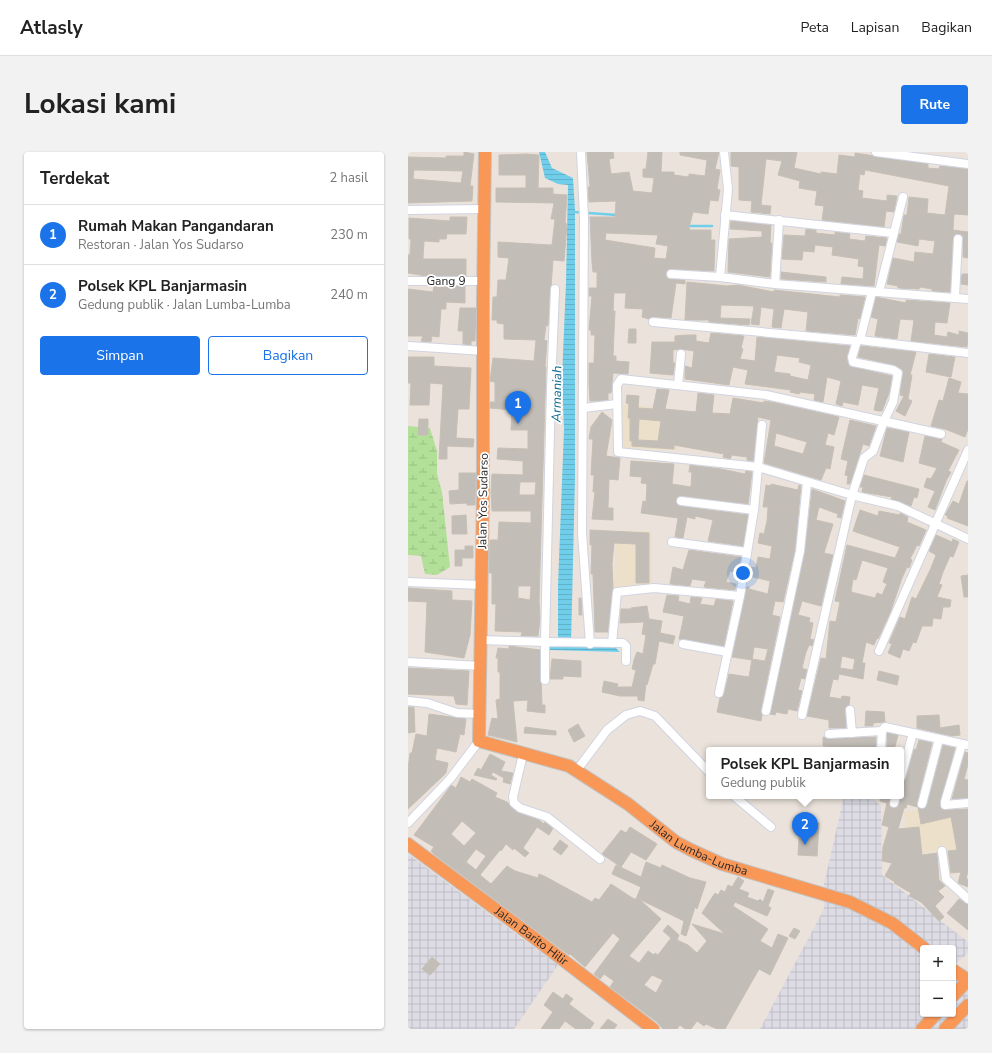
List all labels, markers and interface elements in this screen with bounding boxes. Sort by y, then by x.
text: Atlasly [20,15,83,41]
text: Peta [801,18,829,37]
text: Lapisan [851,18,899,37]
text: Bagikan [921,18,972,37]
text: Lokasi kami [24,85,176,123]
button: Rute [901,85,968,124]
text: Terdekat [40,167,109,190]
text: 2 hasil [329,169,368,187]
text: Rumah Makan Pangandaran [78,216,274,236]
text: 1 [49,226,57,244]
text: 230 m [330,226,368,244]
text: Restoran · Jalan Yos Sudarso [78,236,244,254]
street label: Gang 9 [426,273,466,289]
text: Polsek KPL Banjarmasin [78,276,247,296]
text: 2 [49,286,57,304]
text: 240 m [330,286,368,304]
text: Gedung publik · Jalan Lumba-Lumba [78,296,291,314]
button: Simpan [40,336,200,375]
button: Bagikan [208,336,368,375]
water label: Armaniah [547,365,566,424]
pin: 1 [505,391,531,424]
street label: Jalan Yos Sudarso [474,453,492,550]
your location [733,563,753,583]
popup [706,747,904,799]
text: Polsek KPL Banjarmasin [720,754,890,774]
text: Gedung publik [720,774,806,792]
pin: 2 [792,812,818,845]
street label: Jalan Lumba-Lumba [646,816,750,879]
street label: Jalan Barito Hilir [491,903,572,970]
map controls [920,945,956,1017]
button: + [920,945,956,981]
button: − [920,981,956,1017]

